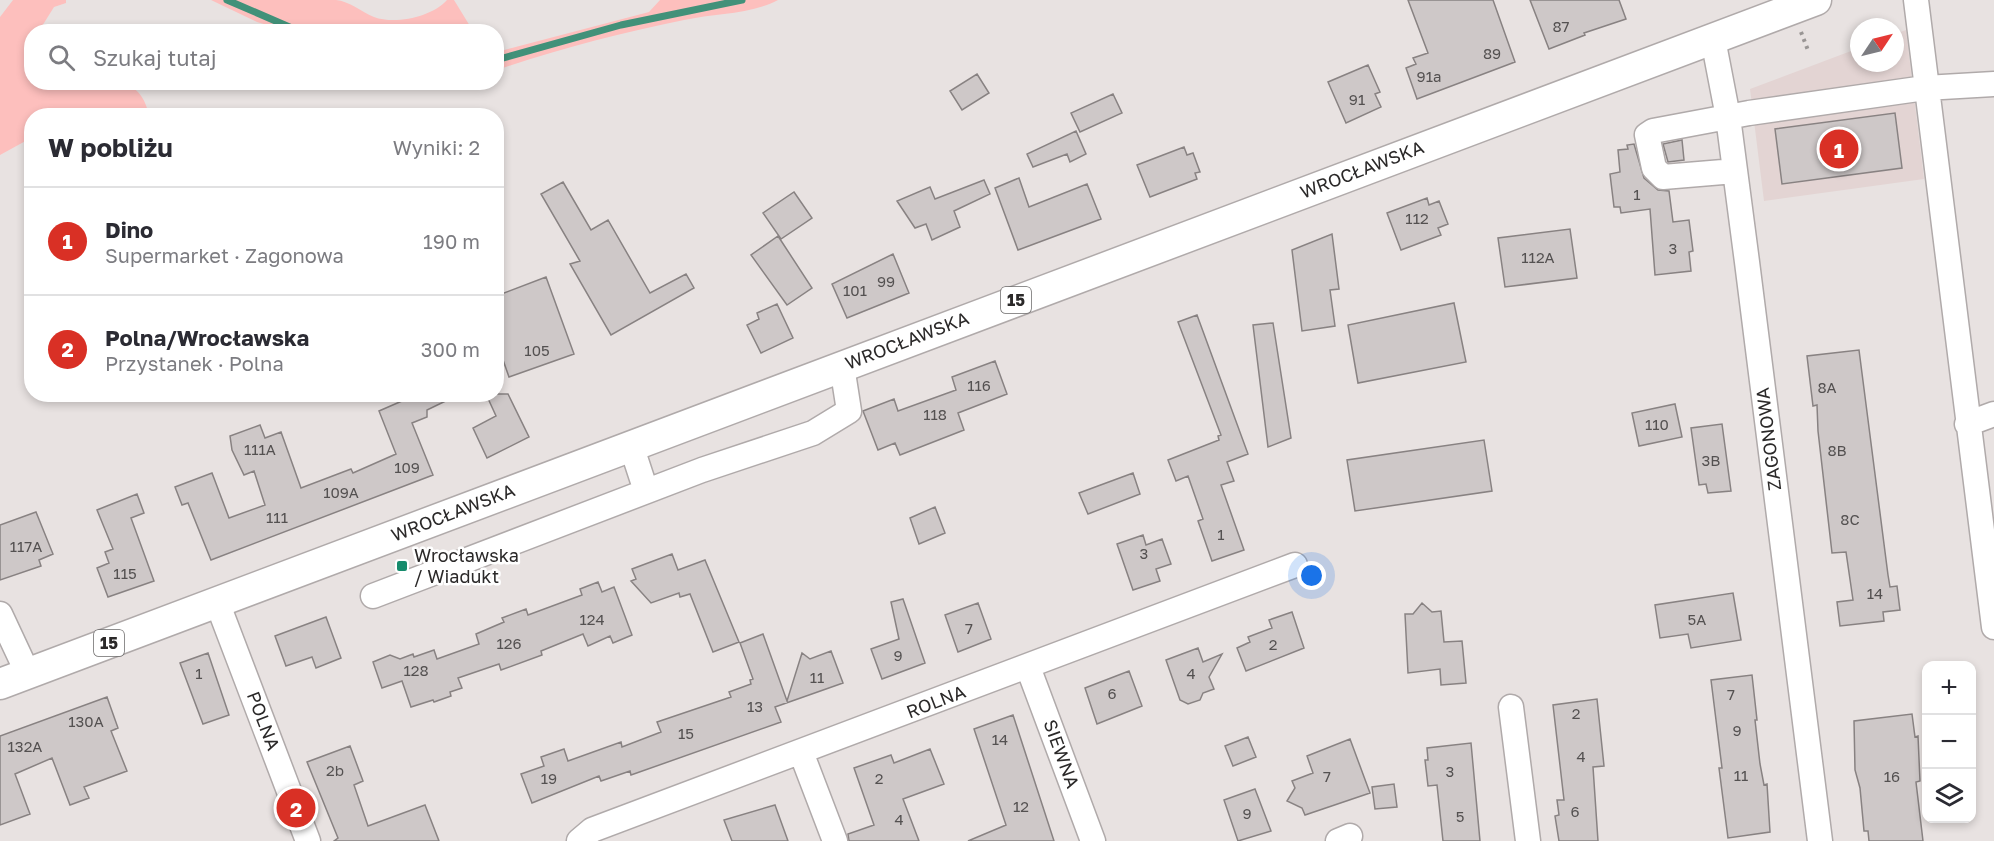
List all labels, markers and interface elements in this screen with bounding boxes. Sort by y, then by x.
house number: 87 [1552,17,1570,35]
north arrow [1850,18,1904,72]
search box [24,24,504,90]
icon: search [45,41,78,74]
text: Szukaj tutaj [93,44,217,71]
house number: 89 [1483,44,1501,62]
house number: 91a [1417,67,1441,85]
house number: 91 [1349,90,1365,108]
pin: 1 [1820,126,1858,172]
text: W pobliżu [48,132,173,163]
text: Wyniki: 2 [393,135,480,159]
street label: WROCŁAWSKA [1297,135,1427,203]
house number: 1 [1633,185,1641,203]
house number: 112 [1405,209,1429,227]
text: Dino [105,216,153,243]
text: 1 [62,229,73,253]
text: 190 m [423,229,480,253]
house number: 3 [1669,239,1677,257]
text: Supermarket · Zagonowa [105,243,344,267]
house number: 112A [1521,248,1555,266]
house number: 99 [877,272,895,290]
house number: 101 [843,281,867,299]
road number: 15 [1001,287,1031,313]
street label: WROCŁAWSKA [842,306,972,374]
text: Polna/Wrocławska [105,324,309,351]
text: 2 [61,337,74,361]
text: 300 m [421,337,480,361]
house number: 105 [524,341,550,359]
text: Przystanek · Polna [105,351,284,375]
house number: 116 [967,376,991,394]
house number: 8A [1817,378,1837,396]
street label: ZAGONOWA [1751,386,1785,492]
house number: 118 [923,405,947,423]
house number: 110 [1645,415,1669,433]
house number: 111A [244,440,276,458]
house number: 8B [1827,441,1847,459]
house number: 3B [1702,451,1720,469]
house number: 109 [394,458,420,476]
street label: WROCŁAWSKA [388,478,518,546]
house number: 109A [323,483,359,501]
house number: 111 [266,508,288,526]
house number: 8C [1840,510,1860,528]
house number: 1 [1217,525,1225,543]
house number: 117A [10,537,42,555]
place label: Wrocławska / Wiadukt [414,544,519,587]
house number: 3 [1140,544,1148,562]
marker: Wrocławska / Wiadukt [395,559,409,573]
your location [1297,561,1326,590]
house number: 115 [113,564,137,582]
house number: 14 [1867,584,1883,602]
house number: 124 [579,610,605,628]
house number: 5A [1688,610,1706,628]
house number: 7 [965,619,973,637]
road number: 15 [94,630,124,656]
house number: 126 [496,634,522,652]
house number: 2 [1269,635,1277,653]
house number: 9 [893,646,903,664]
house number: 128 [403,661,429,679]
map controls [1922,661,1976,823]
button: + [1922,661,1976,715]
house number: 1 [195,664,203,682]
house number: 4 [1186,664,1196,682]
house number: 11 [810,668,824,686]
street label: ROLNA [903,680,968,722]
house number: 6 [1107,684,1117,702]
house number: 7 [1727,685,1735,703]
street label: POLNA [243,688,285,753]
house number: 13 [747,697,763,715]
house number: 2 [1572,704,1580,722]
house number: 130A [68,712,104,730]
button: − [1922,715,1976,769]
street label: SIEWNA [1039,716,1084,791]
house number: 9 [1732,721,1742,739]
house number: 15 [678,724,694,742]
house number: 14 [992,730,1008,748]
house number: 132A [8,737,42,755]
house number: 4 [1576,747,1586,765]
house number: 2b [326,761,344,779]
house number: 3 [1446,762,1454,780]
house number: 11 [1734,766,1748,784]
house number: 7 [1323,767,1331,785]
house number: 16 [1884,767,1900,785]
house number: 19 [541,769,557,787]
house number: 2 [875,769,883,787]
button: layers [1922,769,1976,823]
pin: 2 [276,786,316,830]
house number: 12 [1013,797,1029,815]
house number: 6 [1570,802,1580,820]
house number: 9 [1242,804,1252,822]
house number: 5 [1456,807,1464,825]
house number: 4 [894,810,904,828]

